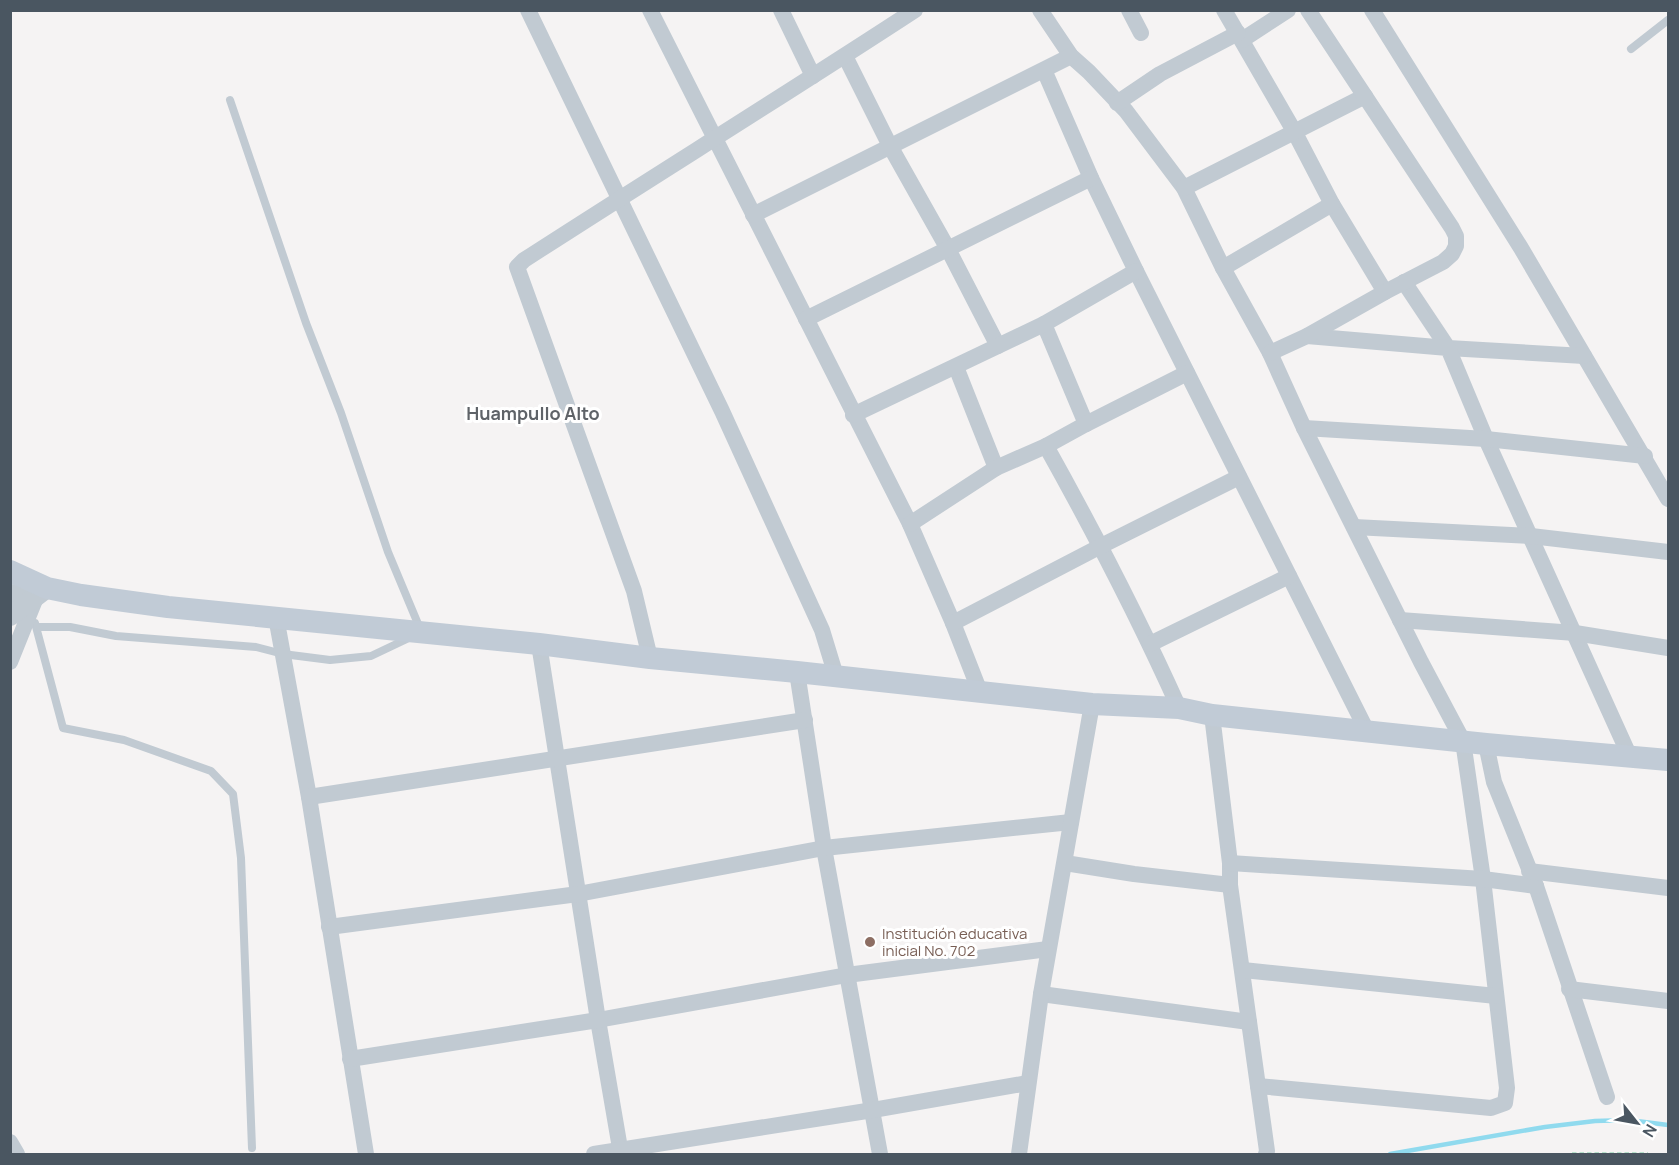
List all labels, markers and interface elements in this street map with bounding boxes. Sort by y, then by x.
district label: Huampullo Alto [466,401,600,425]
place label: Institución educativa inicial No. 702 [882,923,1027,961]
marker: Institución educativa inicial No. 702 [863,935,877,949]
north arrow [1607,1093,1667,1153]
text: N [1637,1120,1662,1141]

